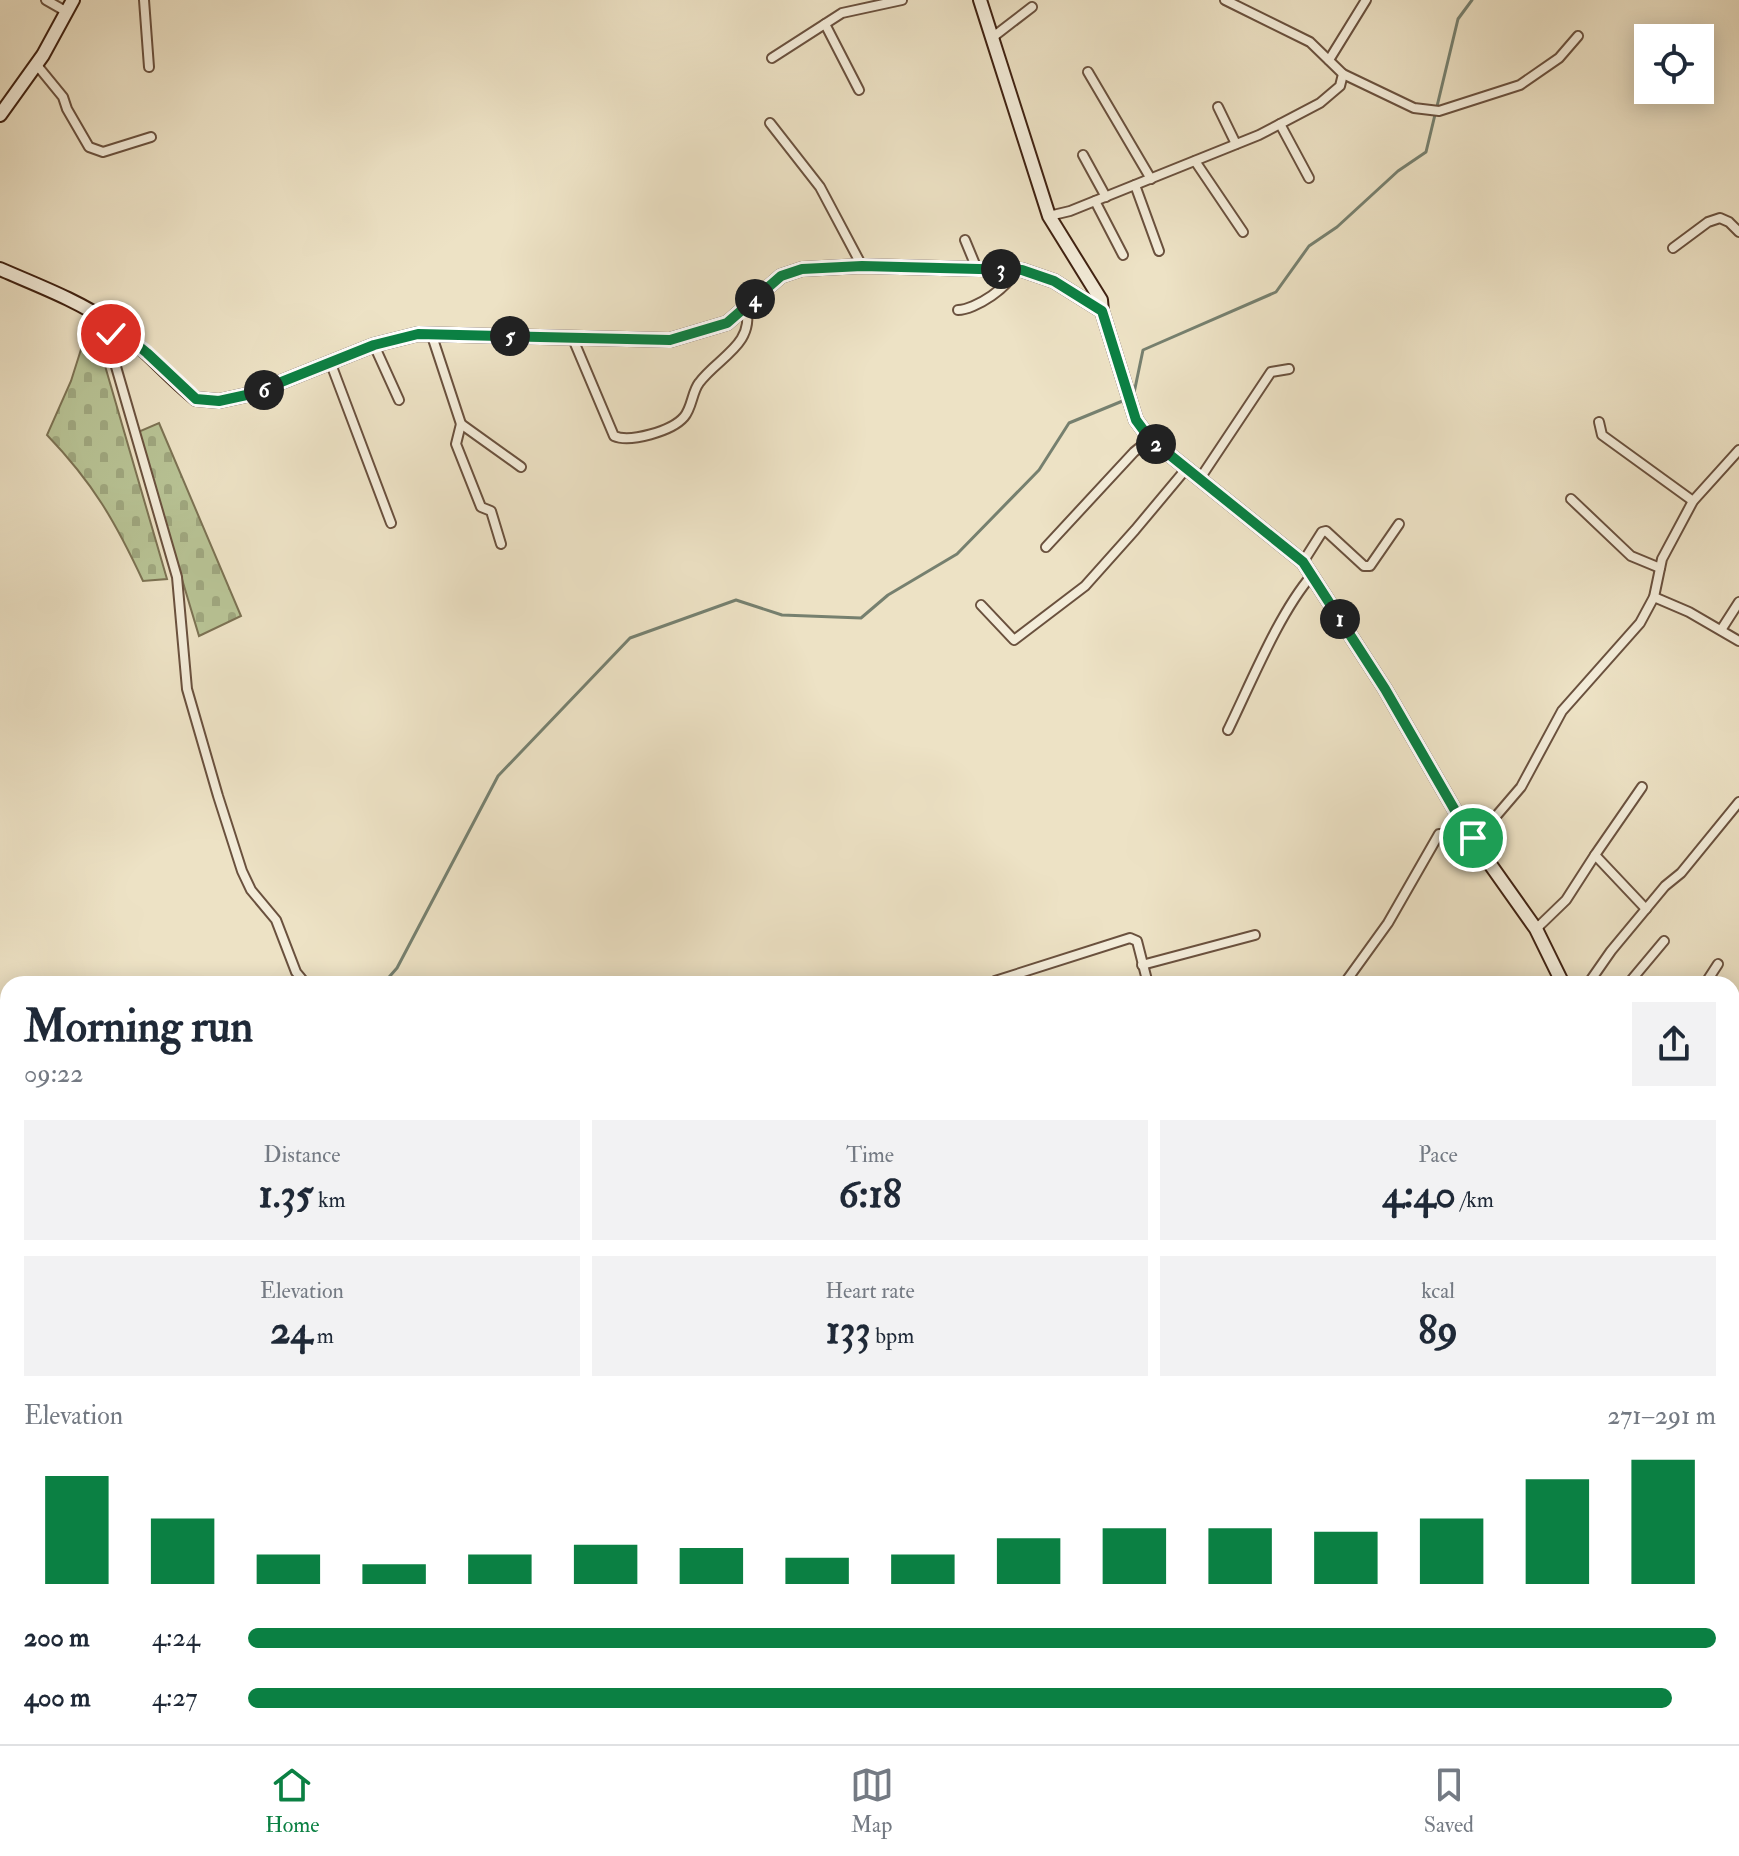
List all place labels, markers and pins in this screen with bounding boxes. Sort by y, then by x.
pin: 3 [981,249,1021,289]
pin: 4 [735,279,775,319]
pin [77,300,145,368]
pin: 5 [490,316,530,356]
pin: 6 [244,370,284,410]
pin: 2 [1136,424,1176,464]
pin: 1 [1320,599,1360,639]
pin [1439,804,1507,872]

